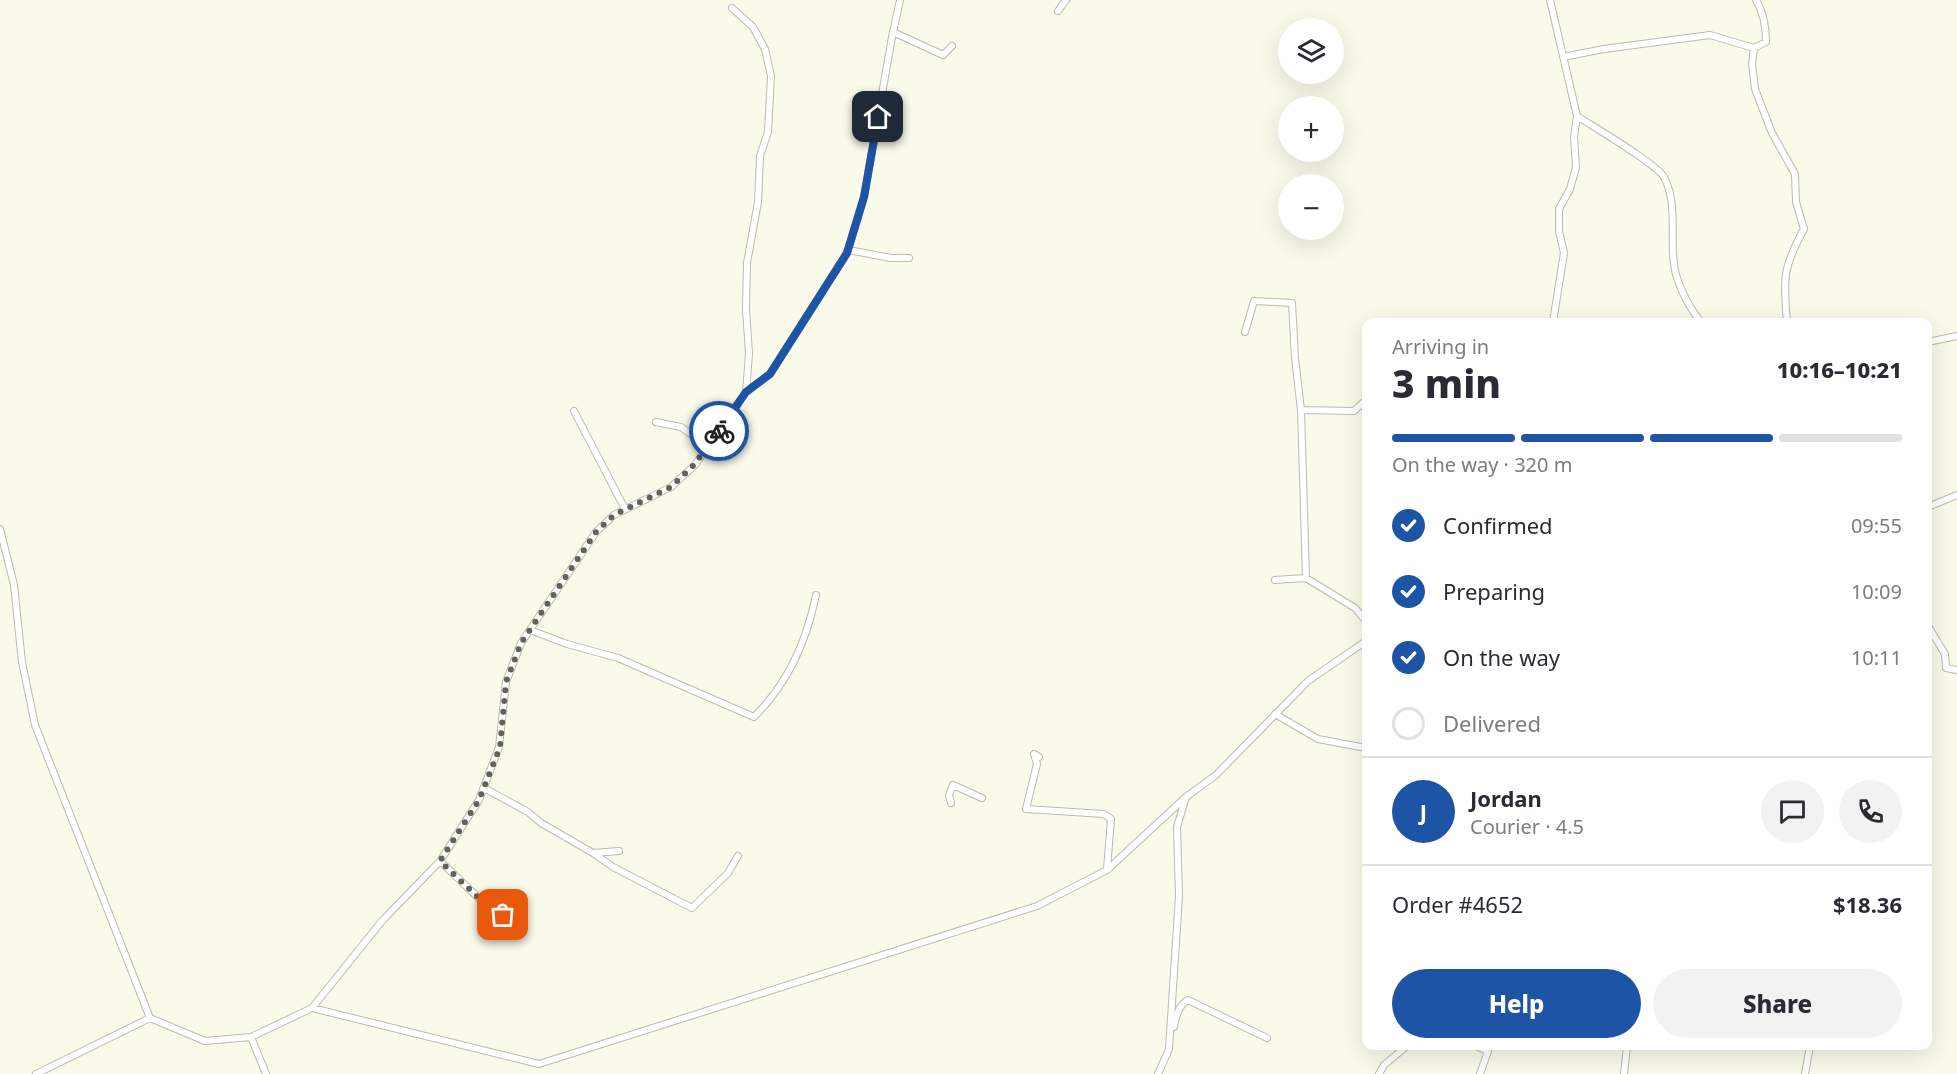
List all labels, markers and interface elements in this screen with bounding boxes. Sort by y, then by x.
map controls [1278,18,1344,240]
button: layers [1278,18,1344,84]
pin [852,91,903,142]
button: + [1278,96,1344,162]
icon: home [861,100,894,133]
button: − [1278,174,1344,240]
text: Arriving in [1392,333,1489,360]
text: 10:16–10:21 [1777,354,1902,384]
text: 3 min [1392,356,1501,409]
courier [689,401,749,461]
icon: bike [703,415,736,448]
text: On the way · 320 m [1392,451,1572,478]
icon: check [1392,509,1425,542]
text: Confirmed [1443,510,1553,540]
text: 09:55 [1851,512,1902,539]
icon: check [1392,575,1425,608]
text: Preparing [1443,576,1545,606]
text: 10:09 [1851,578,1902,605]
icon: check [1392,641,1425,674]
text: On the way [1443,642,1560,672]
text: 10:11 [1851,644,1902,671]
text: Delivered [1443,708,1541,738]
button: chat [1761,780,1824,843]
button: phone [1839,780,1902,843]
text: Jordan [1470,783,1542,813]
text: J [1420,796,1427,826]
text: Courier · 4.5 [1470,813,1584,840]
pin [477,889,528,940]
text: Order #4652 [1392,889,1523,919]
text: $18.36 [1833,889,1902,919]
icon: bag [486,898,519,931]
button: Help [1392,969,1641,1038]
button: Share [1653,969,1902,1038]

